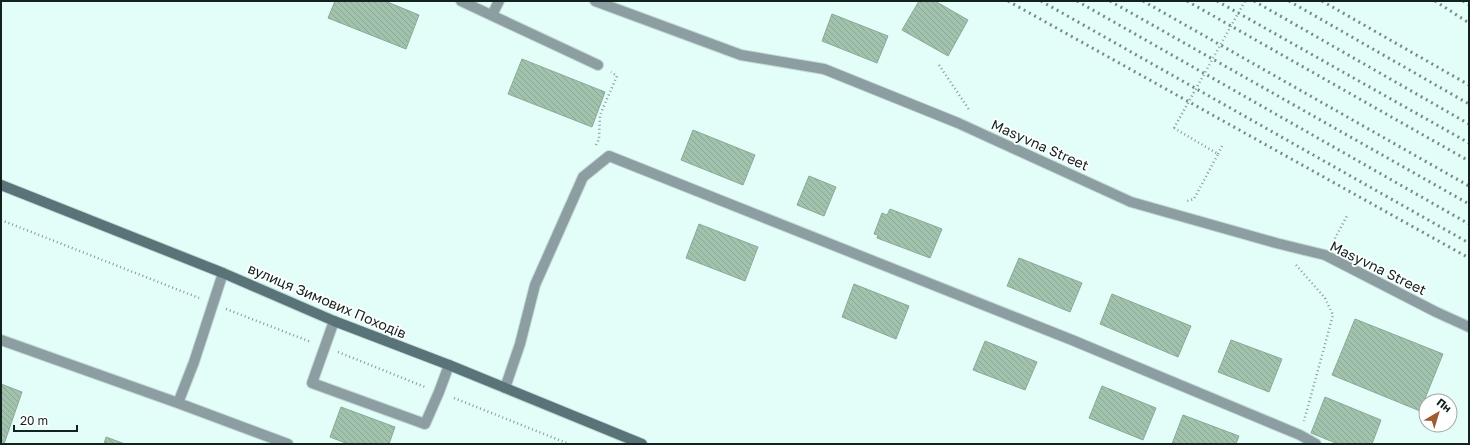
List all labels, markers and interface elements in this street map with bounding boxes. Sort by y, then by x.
street label: Masyvna Street [989,115,1092,174]
street label: Masyvna Street [1327,237,1429,298]
street label: вулиця Зимових Походів [245,259,409,342]
north arrow [1418,393,1458,433]
text: Пн [1435,395,1455,415]
scale bar [14,407,77,433]
text: 20 m [20,413,48,428]

